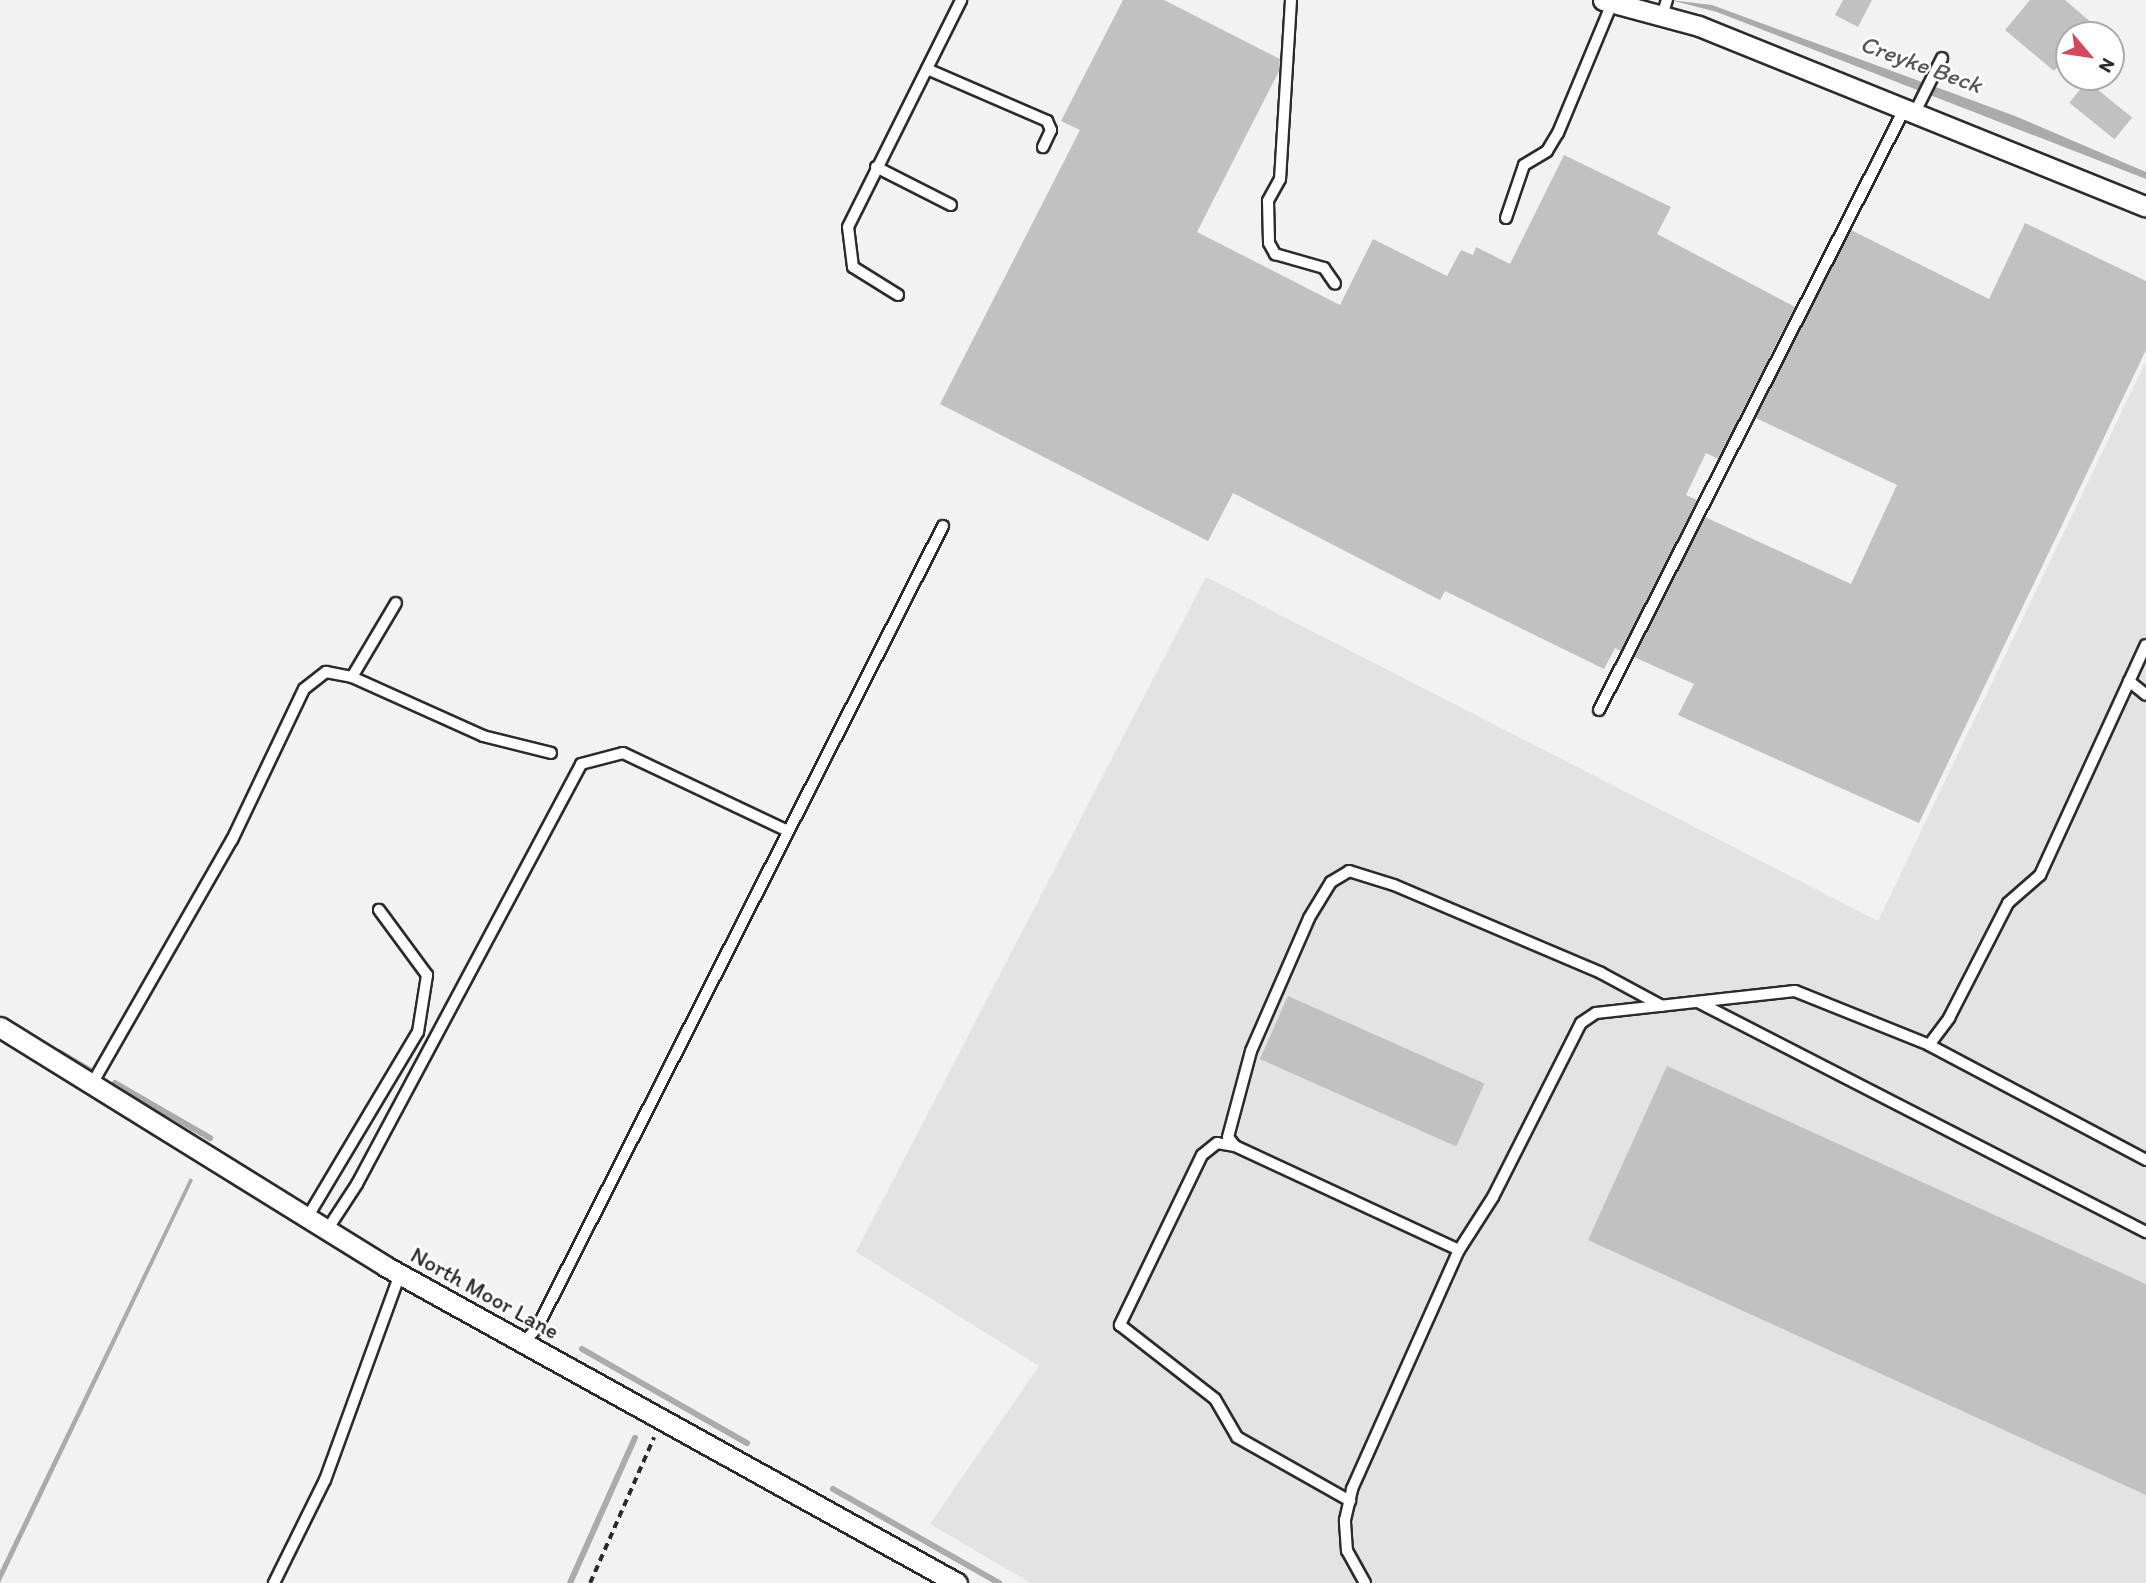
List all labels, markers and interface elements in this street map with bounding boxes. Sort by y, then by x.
north arrow [2055,21,2125,91]
water label: Creyke Beck [1856,29,1986,99]
text: N [2094,54,2120,77]
street label: North Moor Lane [406,1241,564,1345]

